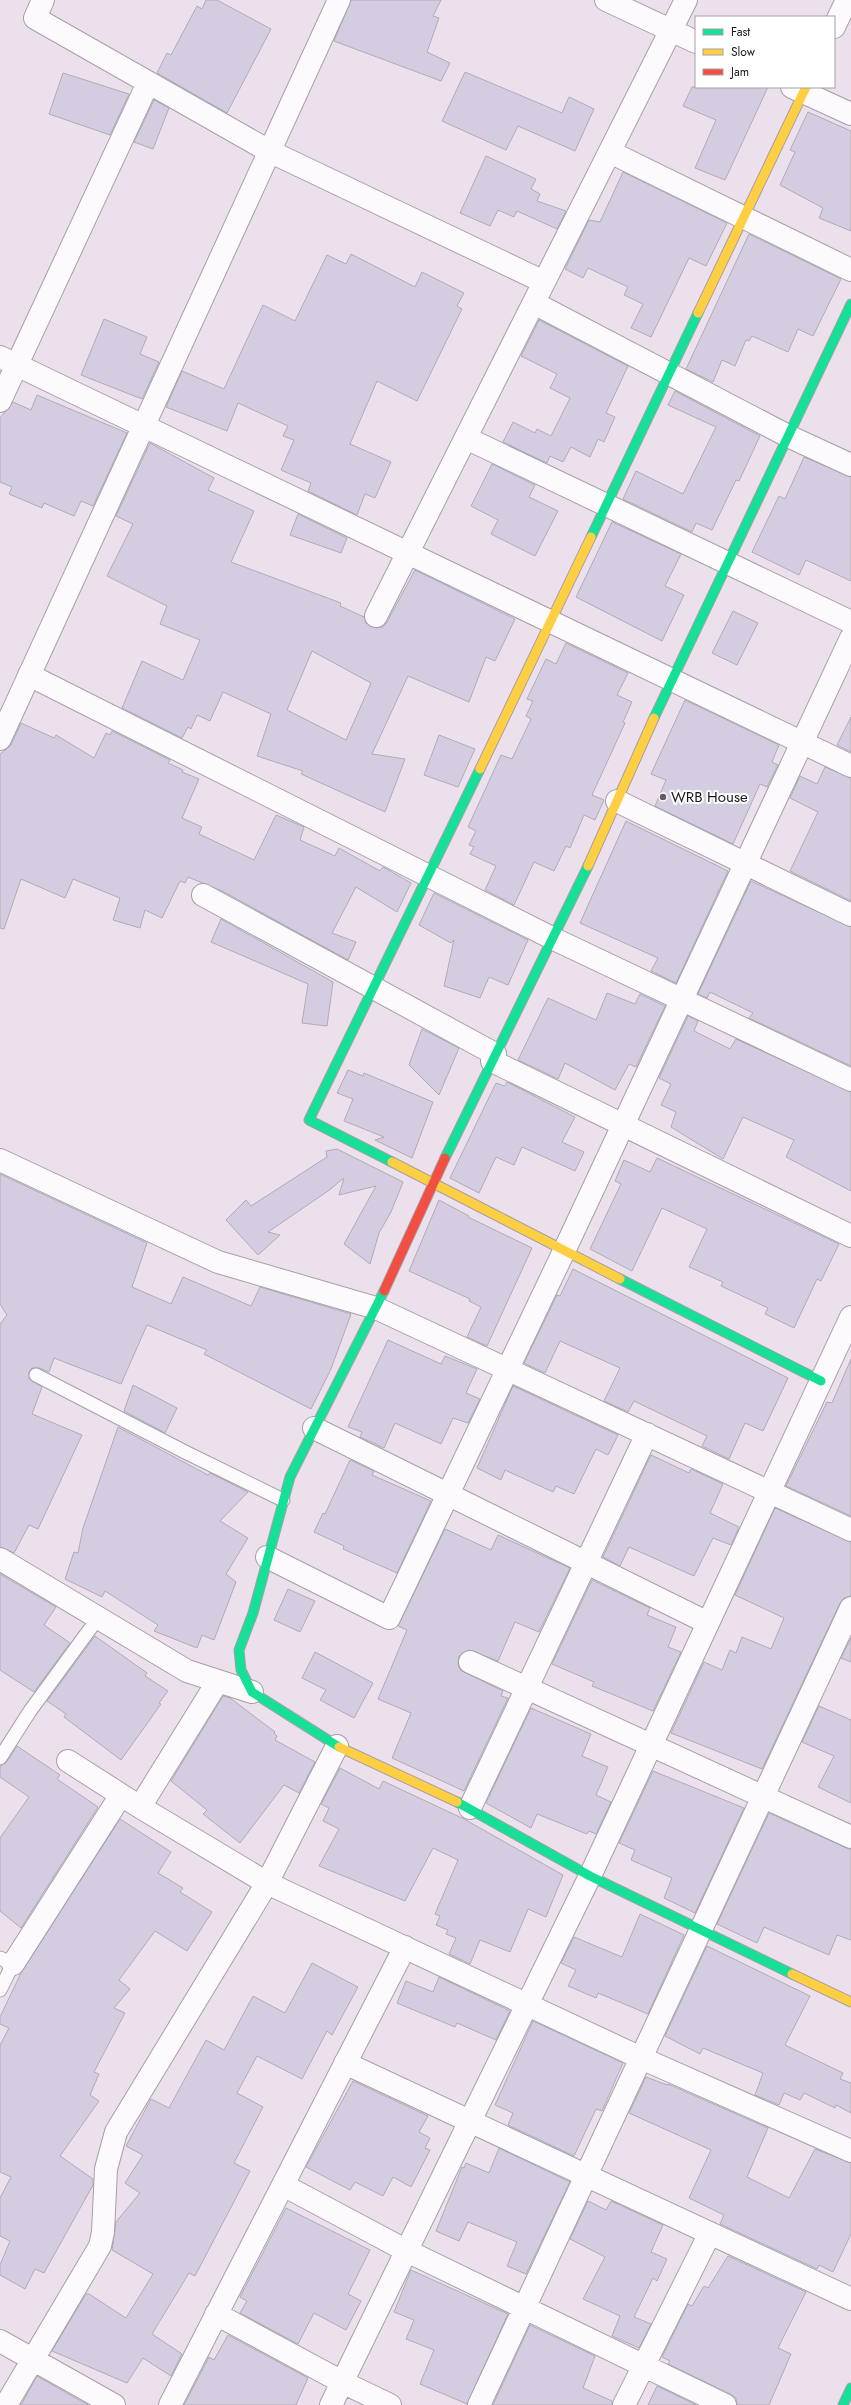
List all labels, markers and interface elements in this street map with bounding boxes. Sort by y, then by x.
legend [695,16,835,88]
text: Fast [731,23,750,41]
text: Slow [731,43,756,61]
text: Jam [729,63,749,81]
place label: WRB House [671,786,748,808]
marker: WRB House [658,792,668,802]

